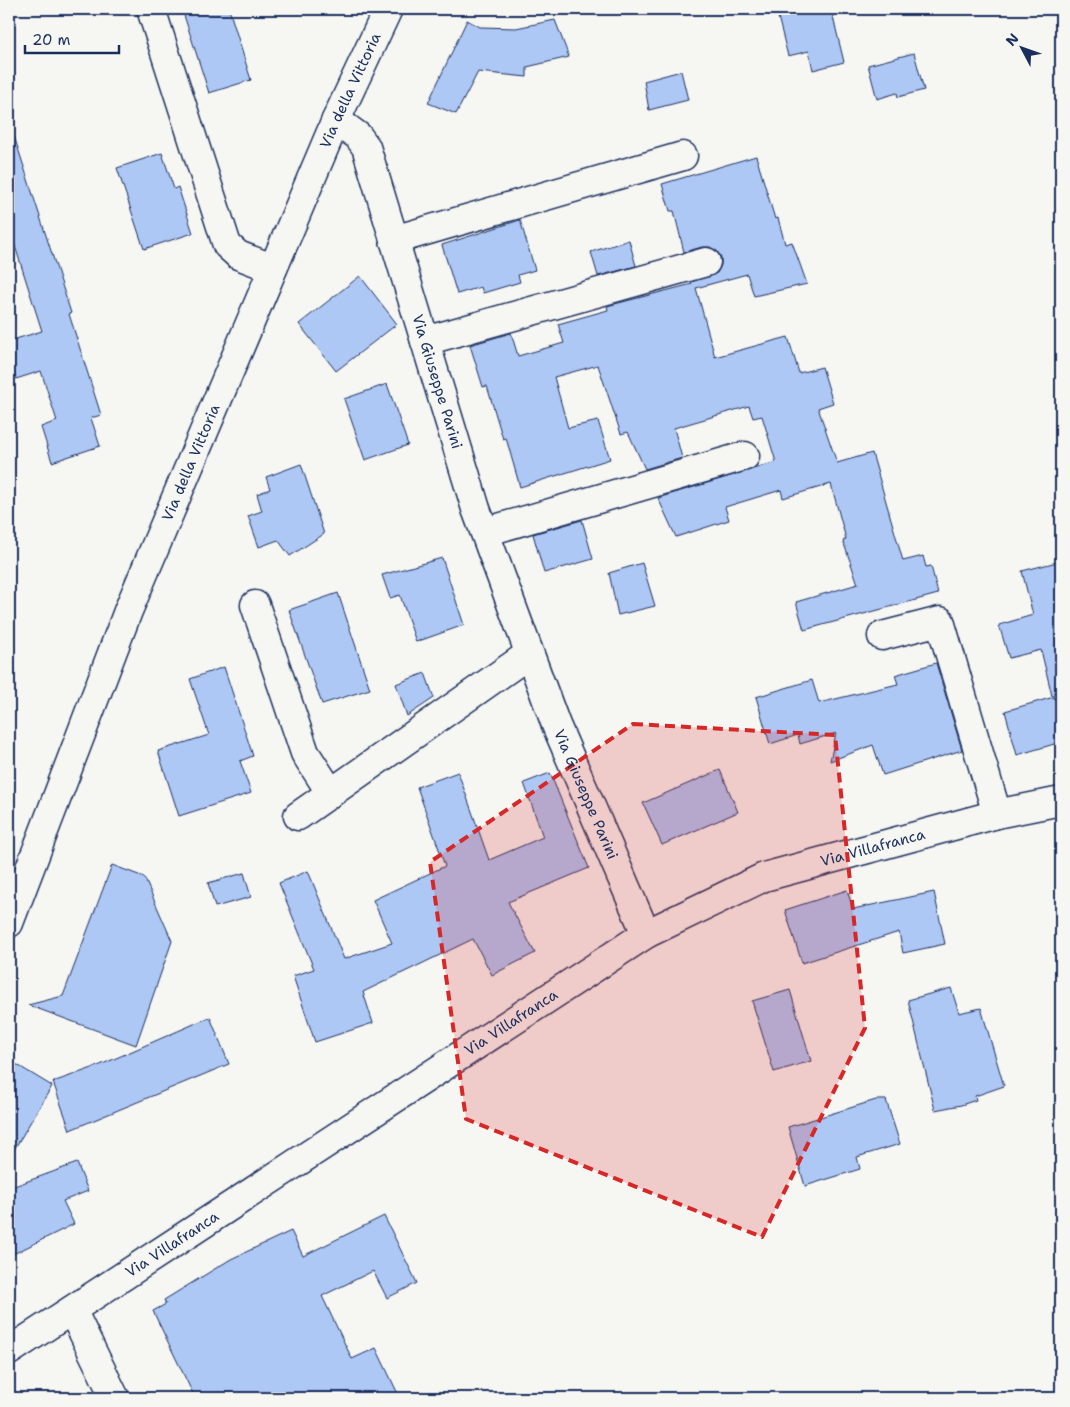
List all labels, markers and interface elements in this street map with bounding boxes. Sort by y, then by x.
scale bar [25,22,119,54]
north arrow [998,22,1048,72]
street label: Via della Vittoria [315,29,386,151]
text: N [1002,29,1023,50]
text: 20 m [32,30,71,50]
street label: Via Giuseppe Parini [407,312,467,451]
street label: Via della Vittoria [157,400,225,524]
street label: Via Giuseppe Parini [549,726,623,862]
street label: Via Villafranca [818,824,928,871]
street label: Via Villafranca [461,984,562,1060]
street label: Via Villafranca [122,1206,223,1282]

